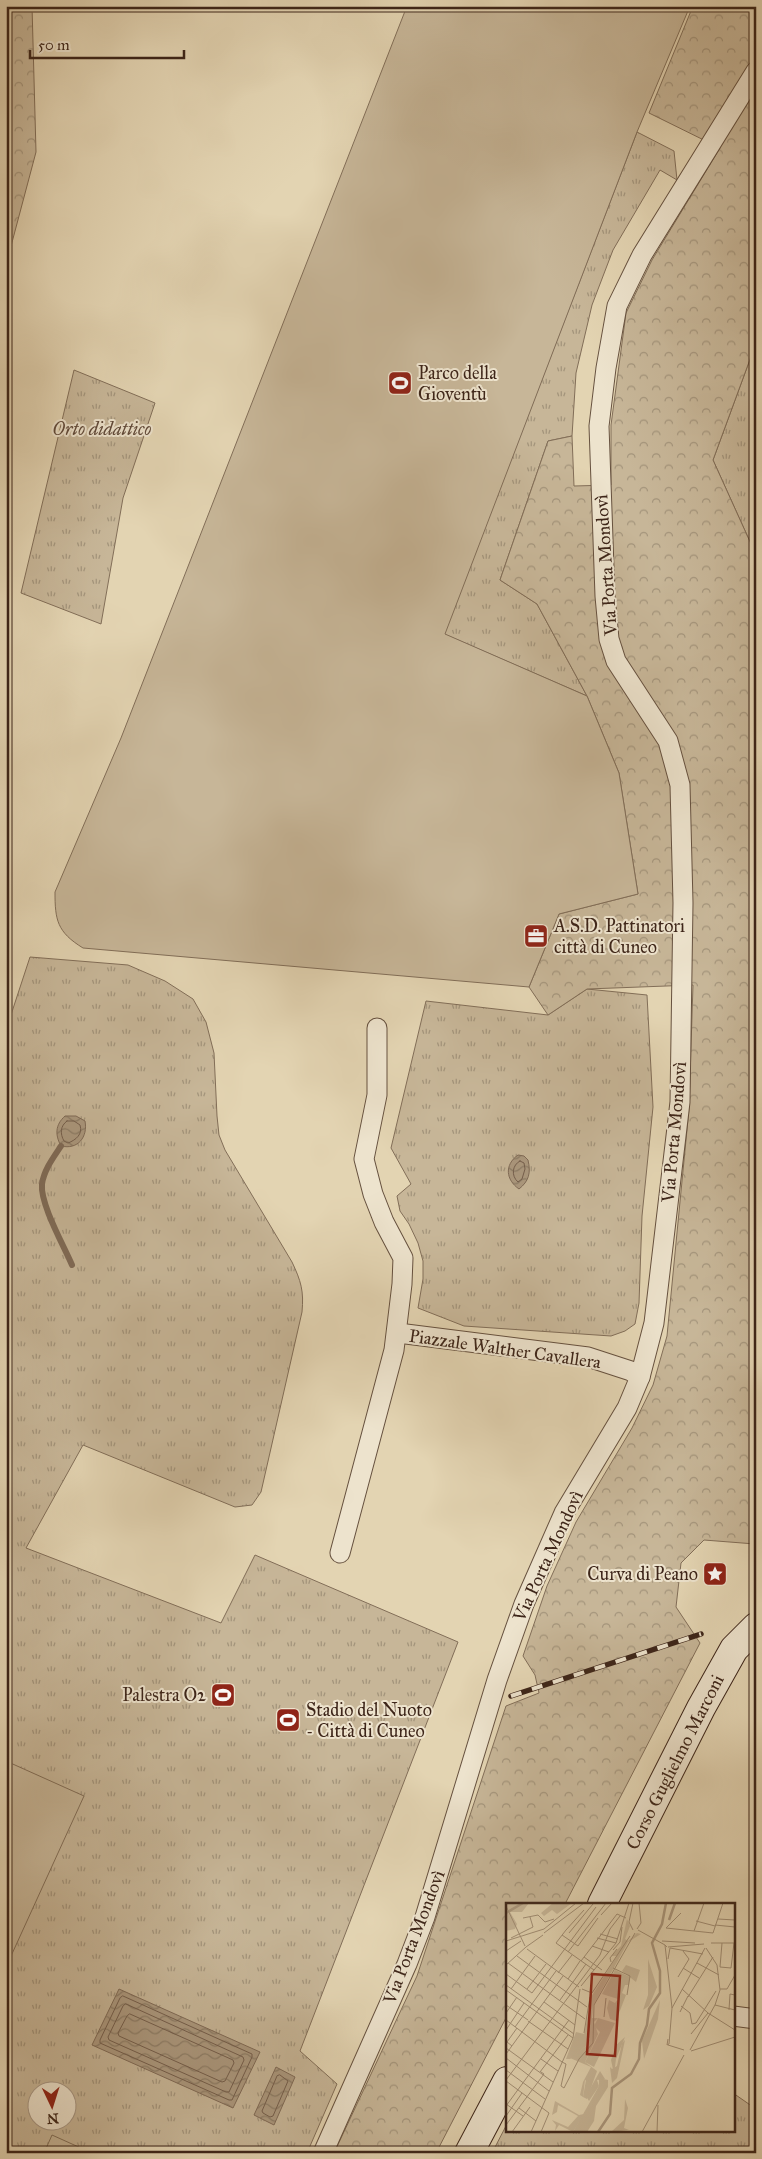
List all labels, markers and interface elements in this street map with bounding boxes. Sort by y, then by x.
scale bar [30,28,184,60]
text: 50 m [38,36,70,54]
place label: Parco della Gioventù [418,362,497,405]
sports icon: Parco della Gioventù [387,370,413,396]
park label: Orto didattico [53,418,152,440]
street label: Via Porta Mondovì [590,494,622,637]
place label: A.S.D. Pattinatori città di Cuneo [553,915,685,958]
office icon: A.S.D. Pattinatori città di Cuneo [523,923,549,949]
street label: Via Porta Mondovì [657,1060,691,1204]
street label: Piazzale Walther Cavallera [408,1325,603,1373]
street label: Via Porta Mondovì [508,1487,588,1626]
place icon: Curva di Peano [702,1561,728,1587]
place label: Curva di Peano [587,1563,698,1585]
street label: Corso Guglielmo Marconi [621,1671,730,1854]
sports icon: Palestra O2 [210,1682,236,1708]
place label: Palestra O2 [122,1684,206,1706]
place label: Stadio del Nuoto - Città di Cuneo [306,1699,432,1742]
sports icon: Stadio del Nuoto - Città di Cuneo [275,1707,301,1733]
street label: Via Porta Mondovì [378,1867,450,2008]
inset map [506,1903,734,2132]
north arrow [28,2082,78,2132]
text: N [46,2110,59,2127]

